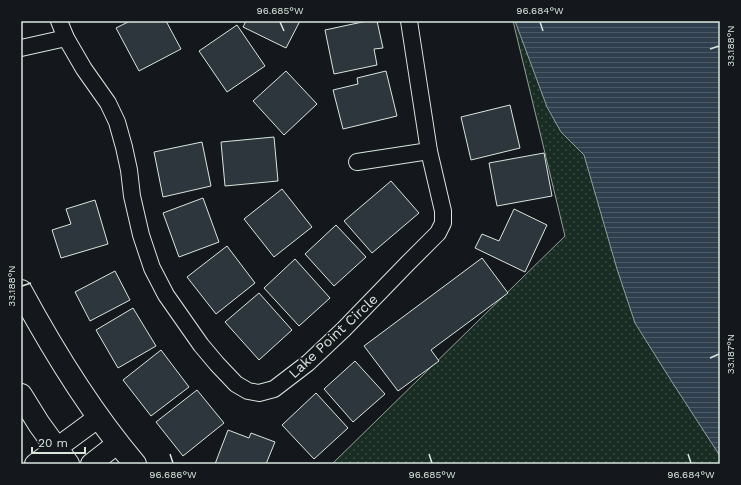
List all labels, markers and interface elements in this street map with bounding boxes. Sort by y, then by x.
text: 96.685°W [256,5,304,16]
text: 96.684°W [516,5,564,16]
text: 33.188°N [725,25,736,67]
text: 33.188°N [6,265,17,307]
street label: Lake Point Circle [285,291,381,381]
text: 33.187°N [725,334,736,374]
scale bar [32,429,85,455]
text: 20 m [38,436,68,450]
text: 96.686°W [149,469,197,480]
text: 96.685°W [408,469,456,480]
text: 96.684°W [667,469,715,480]

